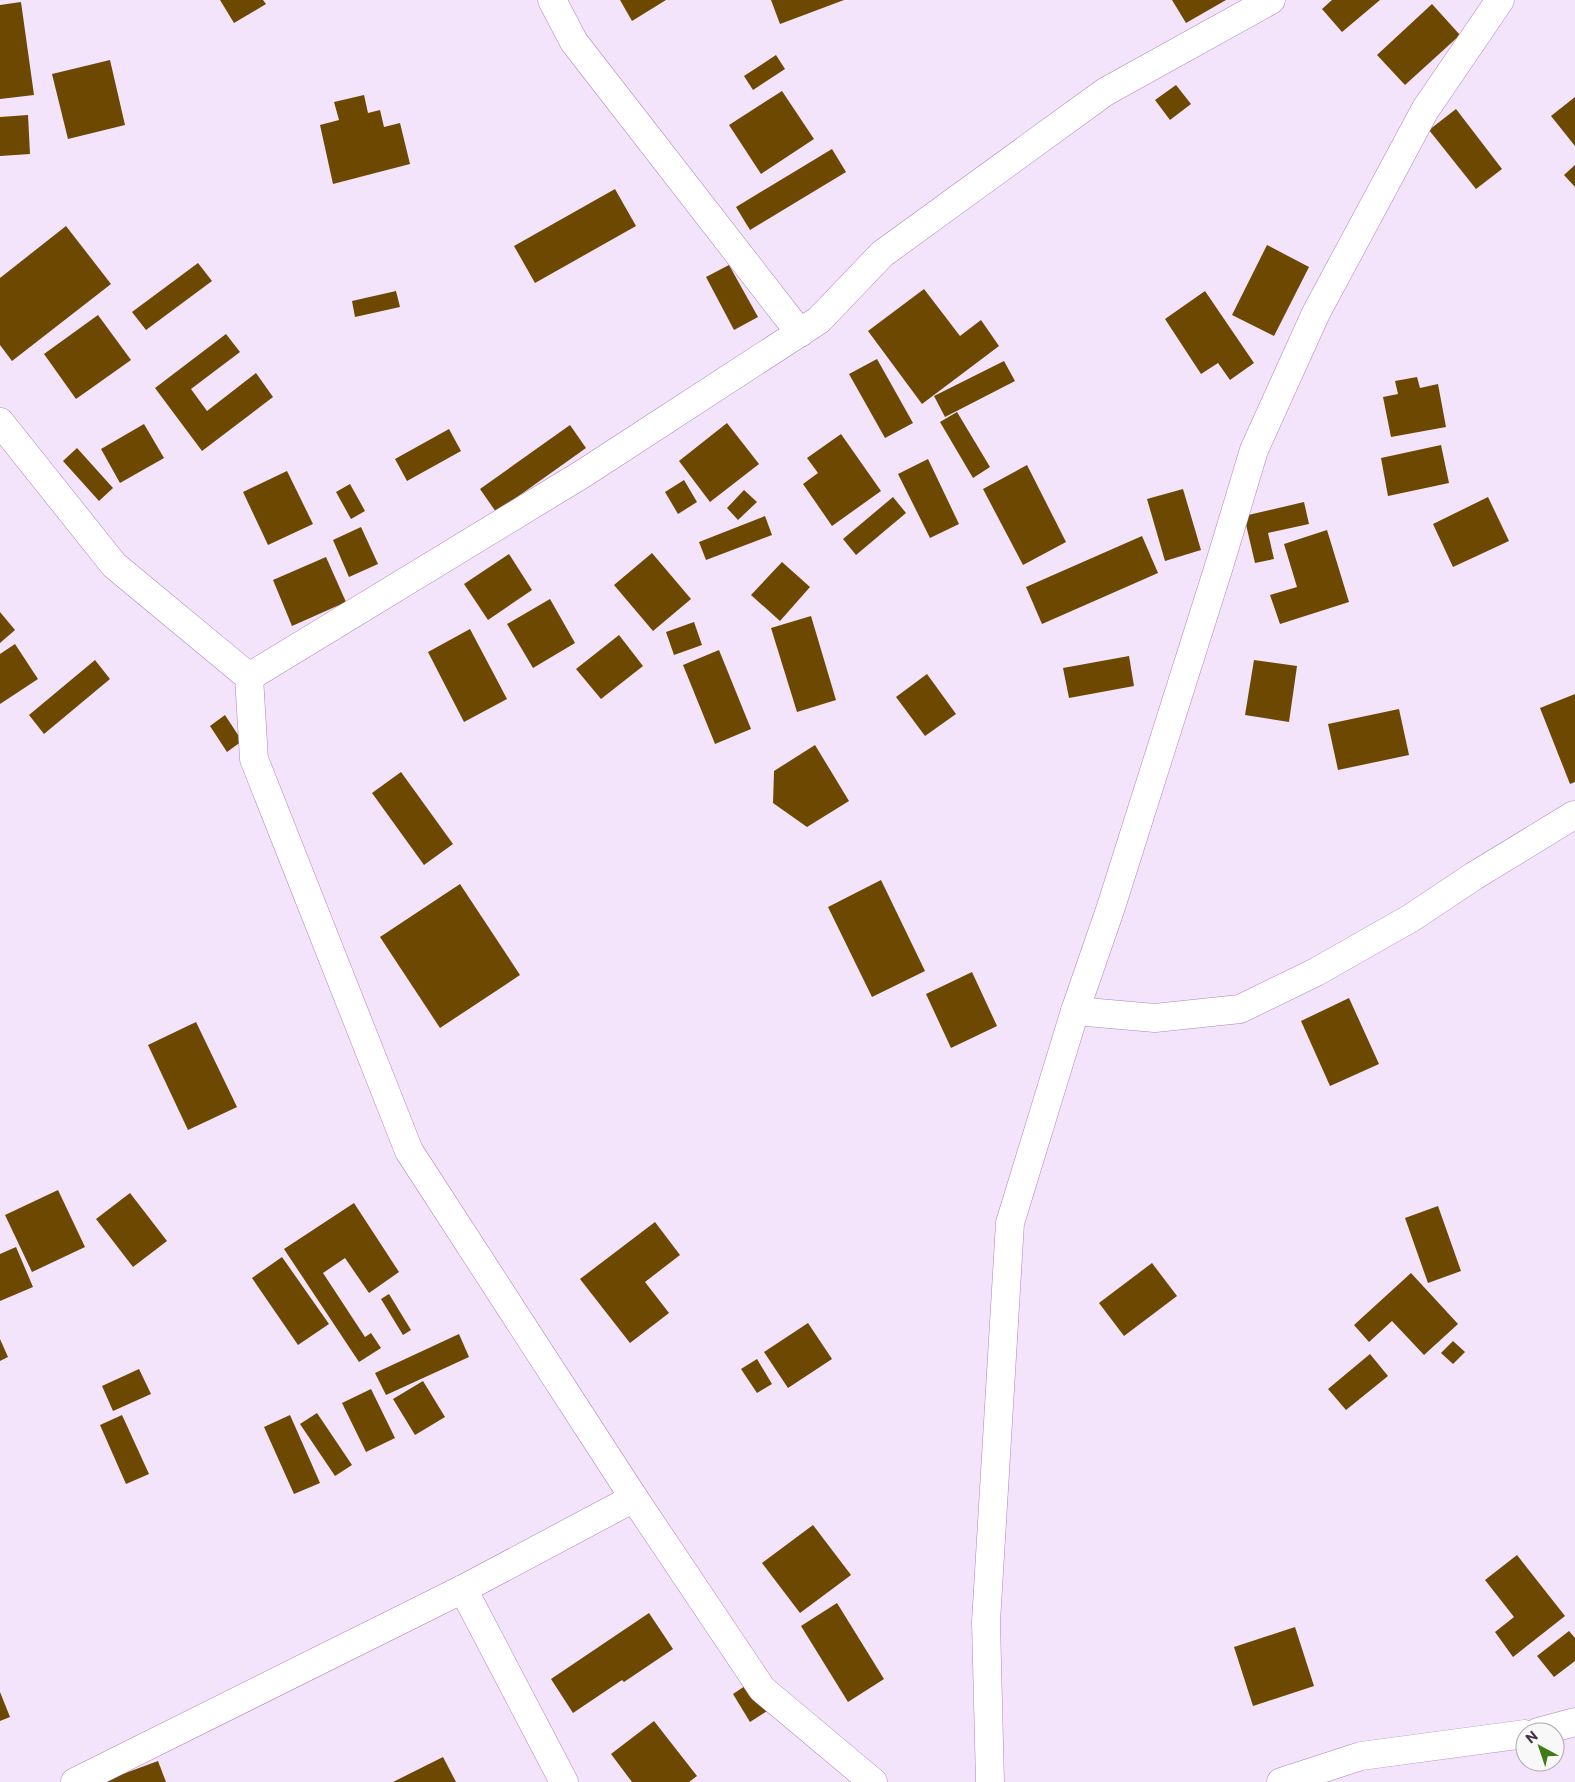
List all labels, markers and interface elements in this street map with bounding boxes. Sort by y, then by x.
north arrow [1515,1722,1565,1772]
text: N [1522,1727,1541,1747]

